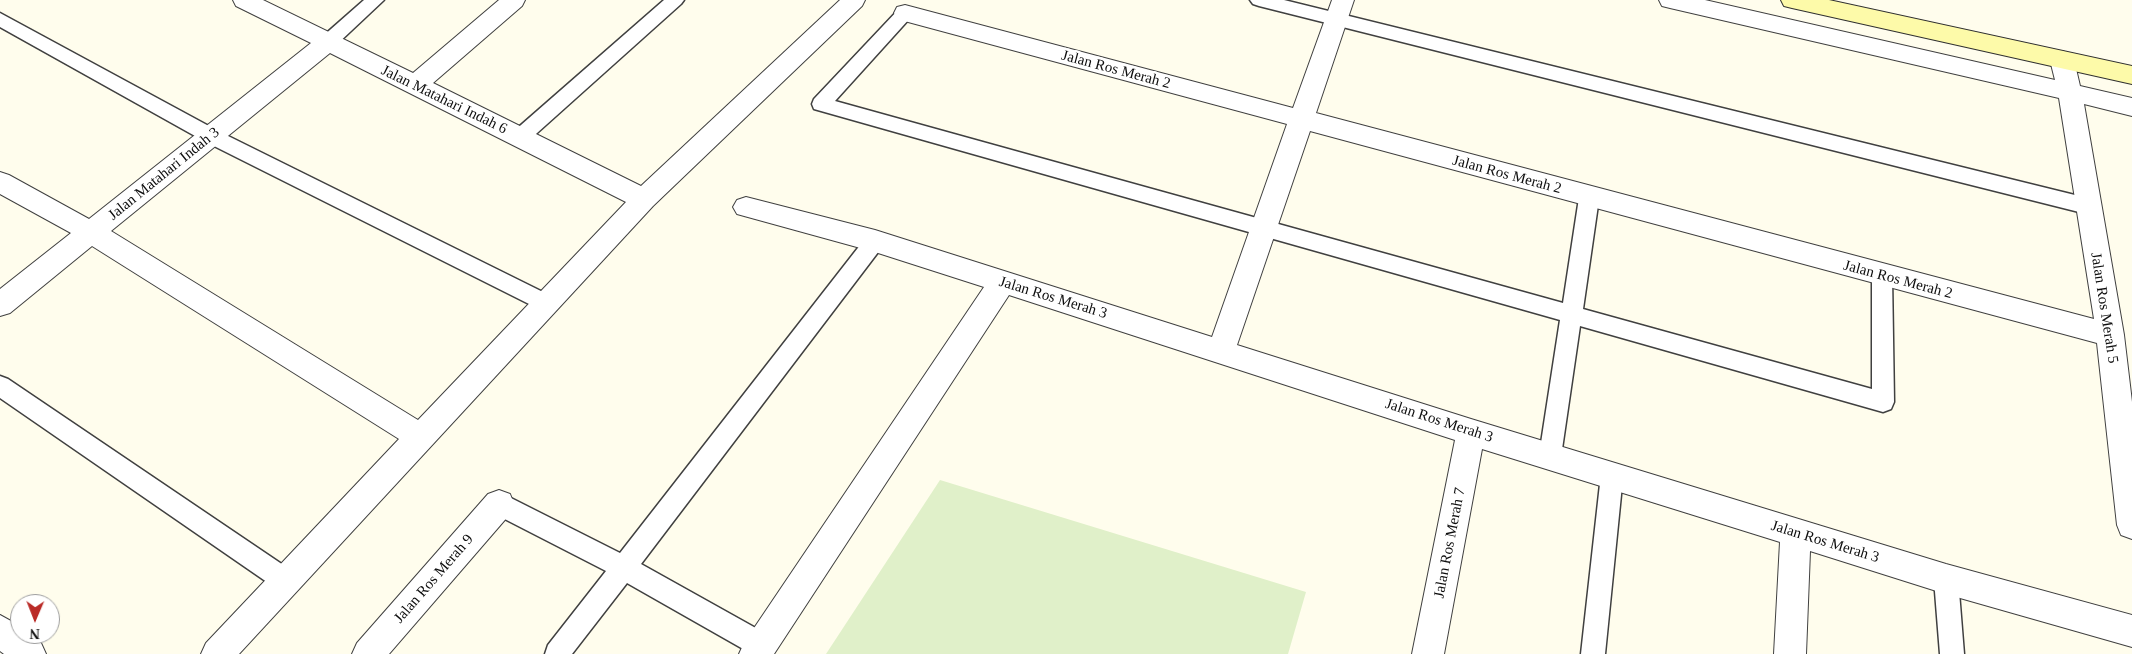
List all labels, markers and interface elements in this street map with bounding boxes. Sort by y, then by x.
street label: Jalan Ros Merah 2 [1060,47,1172,93]
street label: Jalan Matahari Indah 6 [378,62,510,138]
street label: Jalan Matahari Indah 3 [105,124,223,224]
street label: Jalan Ros Merah 2 [1451,152,1563,198]
street label: Jalan Ros Merah 5 [2086,251,2122,365]
street label: Jalan Ros Merah 2 [1842,257,1954,303]
street label: Jalan Ros Merah 3 [997,273,1109,323]
street label: Jalan Ros Merah 3 [1383,395,1495,447]
street label: Jalan Ros Merah 7 [1430,486,1470,600]
street label: Jalan Ros Merah 3 [1769,517,1881,567]
street label: Jalan Ros Merah 9 [390,531,478,627]
north arrow [10,594,60,644]
text: N [30,626,40,641]

